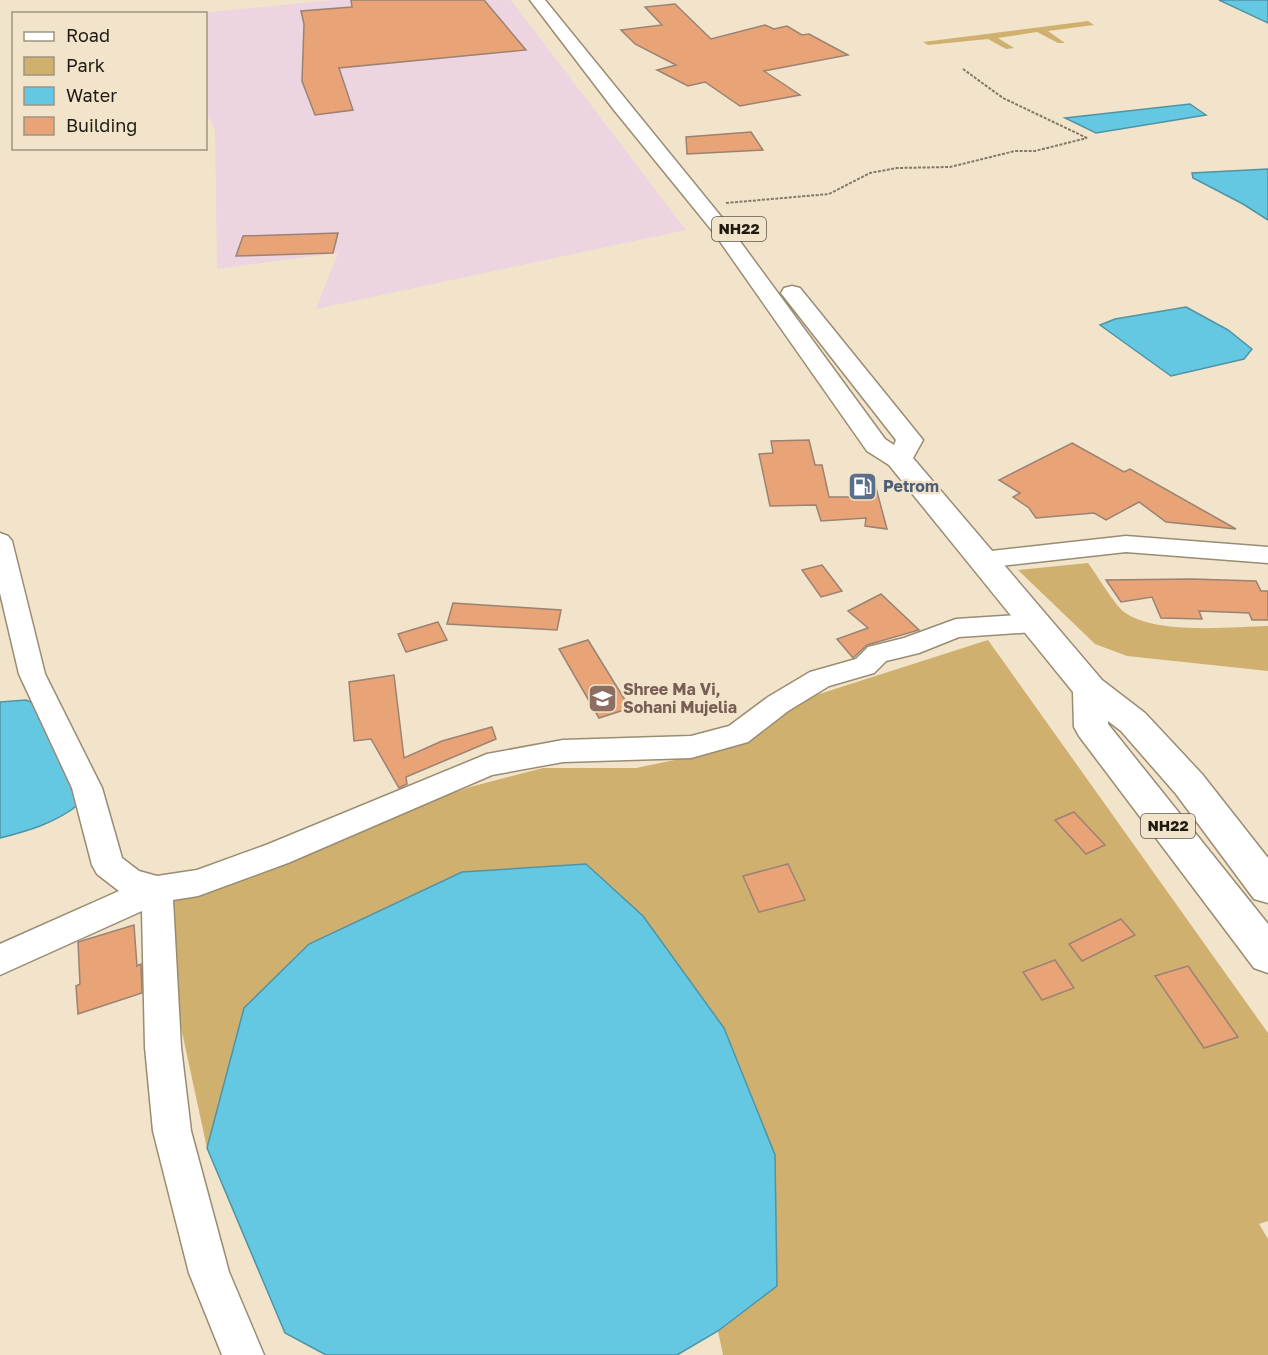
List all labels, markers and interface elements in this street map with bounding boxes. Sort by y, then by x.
legend [12,12,207,150]
text: Road [66,24,110,46]
text: Park [66,54,105,76]
text: Water [66,84,117,106]
text: Building [66,114,137,136]
road number: NH22 [712,217,766,241]
fuel station icon: Petrom [846,470,878,502]
place label: Petrom [883,476,939,496]
place label: Shree Ma Vi, Sohani Mujelia [623,679,737,717]
school or university icon: Shree Ma Vi, Sohani Mujelia [586,682,618,714]
road number: NH22 [1141,814,1195,838]

